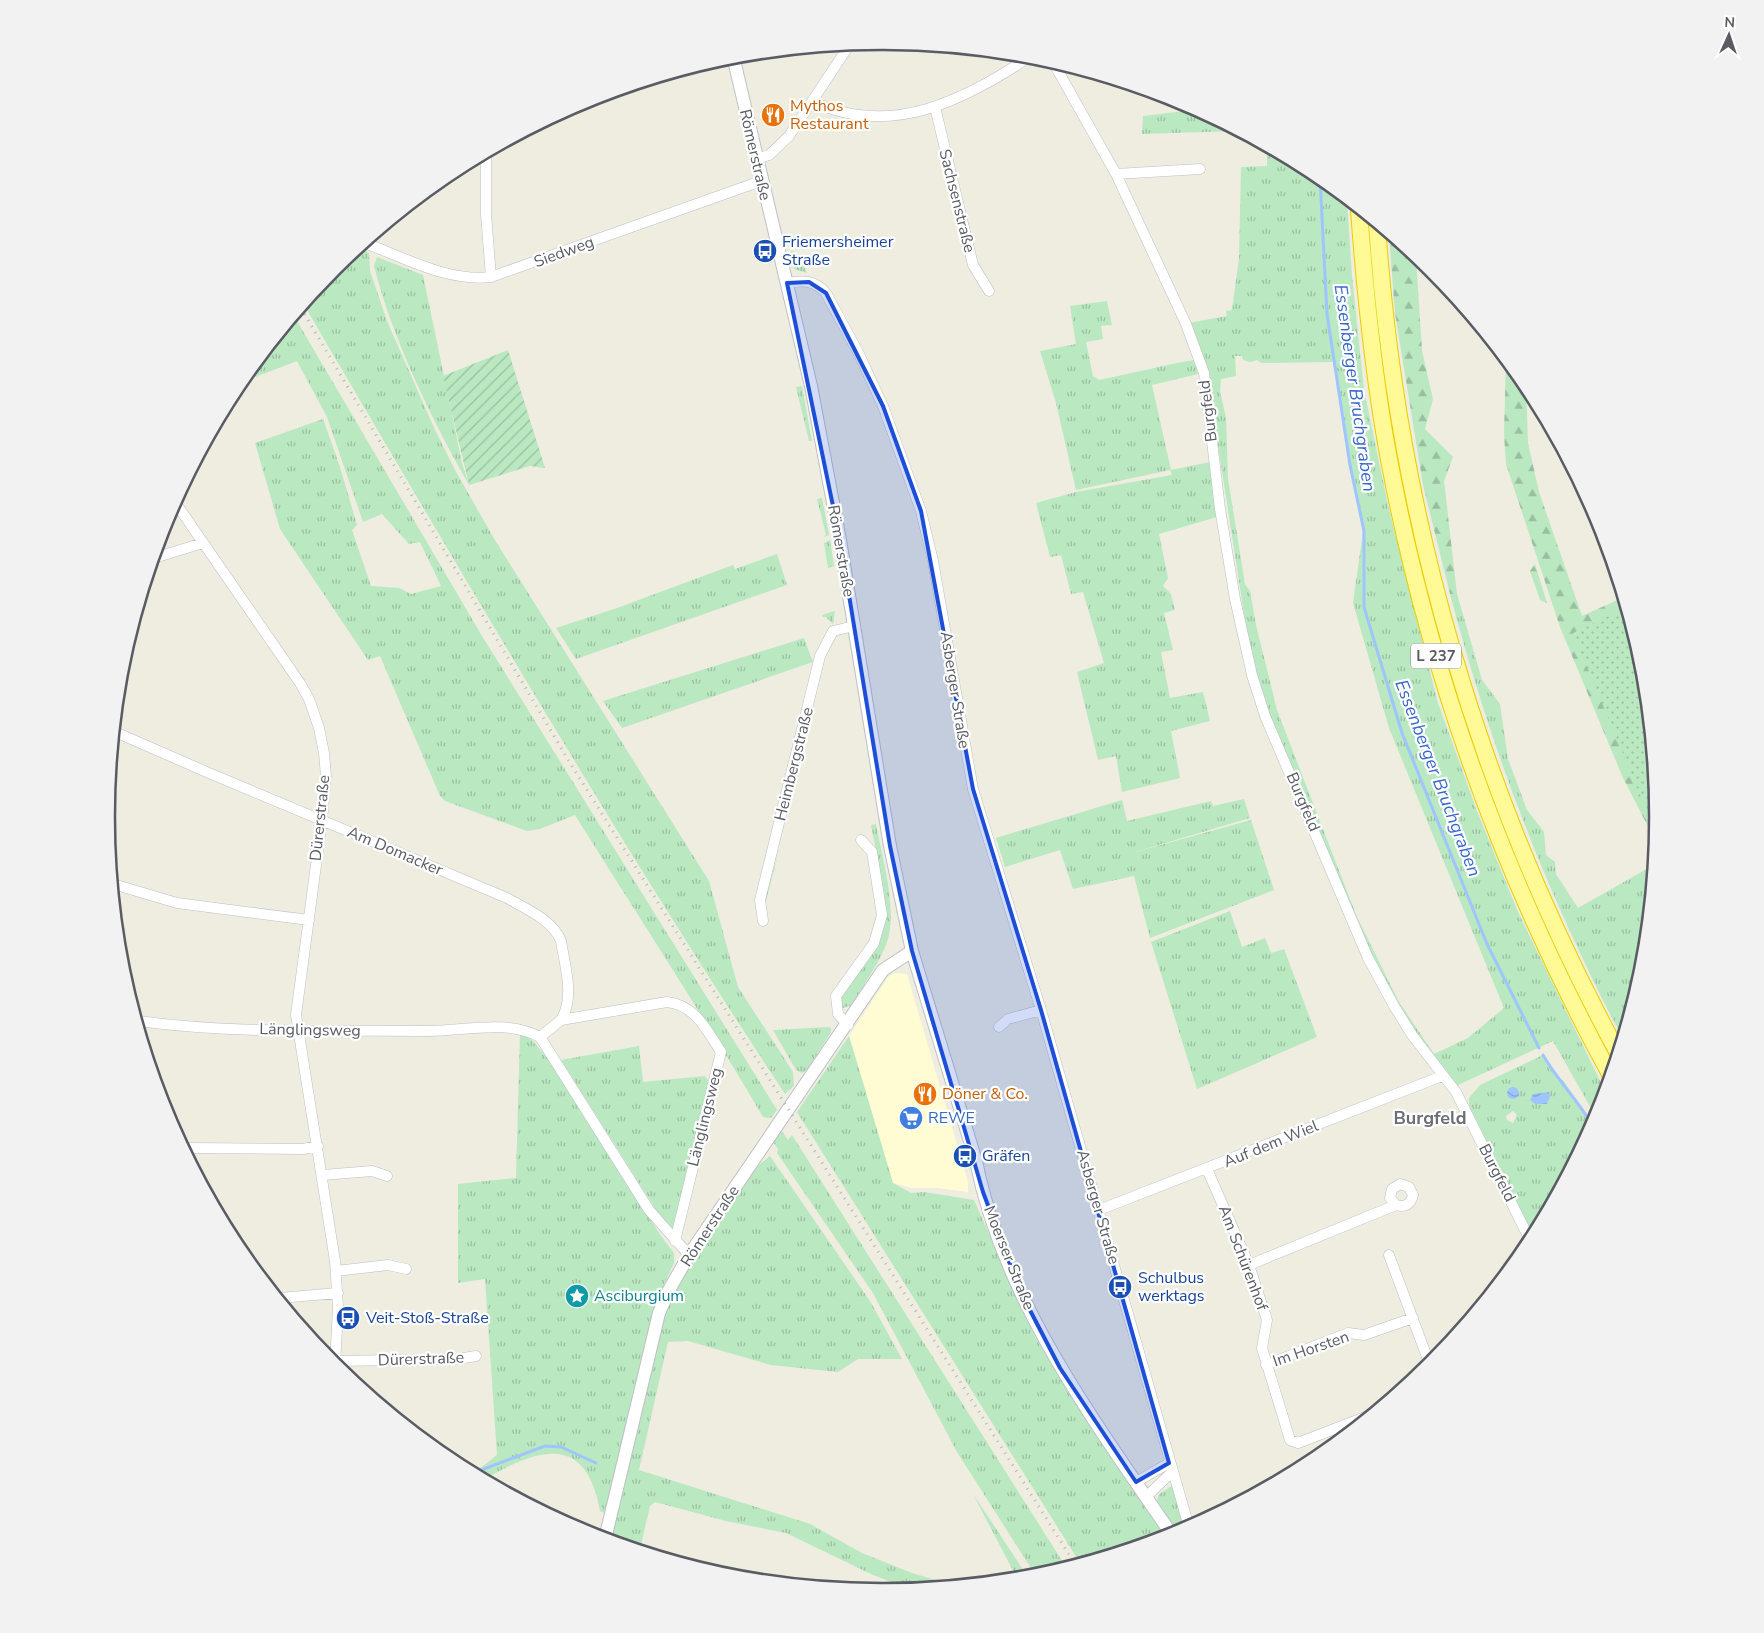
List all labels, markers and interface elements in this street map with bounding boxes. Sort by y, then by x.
north arrow [1704,10,1754,60]
text: N [1724,13,1735,32]
place label: Mythos Restaurant [790,95,869,135]
restaurant icon: Mythos Restaurant [760,102,786,128]
street label: Römerstraße [734,107,776,203]
street label: Sachsenstraße [934,147,980,255]
street label: Siedweg [531,231,597,273]
place label: Friemersheimer Straße [782,231,894,271]
bus stop icon: Friemersheimer Straße [752,238,778,264]
water label: Essenberger Bruchgraben [1329,283,1381,493]
street label: Burgfeld [1193,379,1223,443]
street label: Römerstraße [822,503,860,599]
street label: Asberger Straße [935,630,975,750]
road number: L 237 [1411,644,1461,668]
water label: Essenberger Bruchgraben [1389,676,1487,880]
street label: Heimbergstraße [769,705,819,823]
street label: Burgfeld [1281,769,1325,835]
street label: Dürerstraße [305,774,335,862]
street label: Am Domacker [344,821,446,881]
street label: Länglingsweg [259,1018,361,1042]
street label: Länglingsweg [682,1065,728,1169]
restaurant icon: Döner & Co. [912,1081,938,1107]
place label: Döner & Co. [942,1083,1028,1105]
supermarket icon: REWE [898,1105,924,1131]
district label: Burgfeld [1393,1106,1467,1130]
place label: REWE [928,1107,975,1129]
street label: Auf dem Wiel [1220,1115,1322,1173]
street label: Burgfeld [1473,1140,1521,1206]
bus stop icon: Gräfen [952,1143,978,1169]
place label: Gräfen [982,1145,1030,1167]
street label: Asberger Straße [1071,1147,1125,1267]
street label: Römerstraße [675,1181,745,1271]
street label: Am Schürenhof [1213,1202,1273,1314]
street label: Moerser Straße [978,1203,1040,1313]
place label: Schulbus werktags [1138,1267,1205,1307]
bus stop icon: Schulbus werktags [1107,1274,1133,1300]
place icon: Asciburgium [564,1283,590,1309]
place label: Asciburgium [594,1285,684,1307]
bus stop icon: Veit-Stoß-Straße [335,1305,361,1331]
place label: Veit-Stoß-Straße [365,1307,489,1329]
street label: Im Horsten [1270,1326,1352,1372]
street label: Dürerstraße [377,1347,465,1371]

